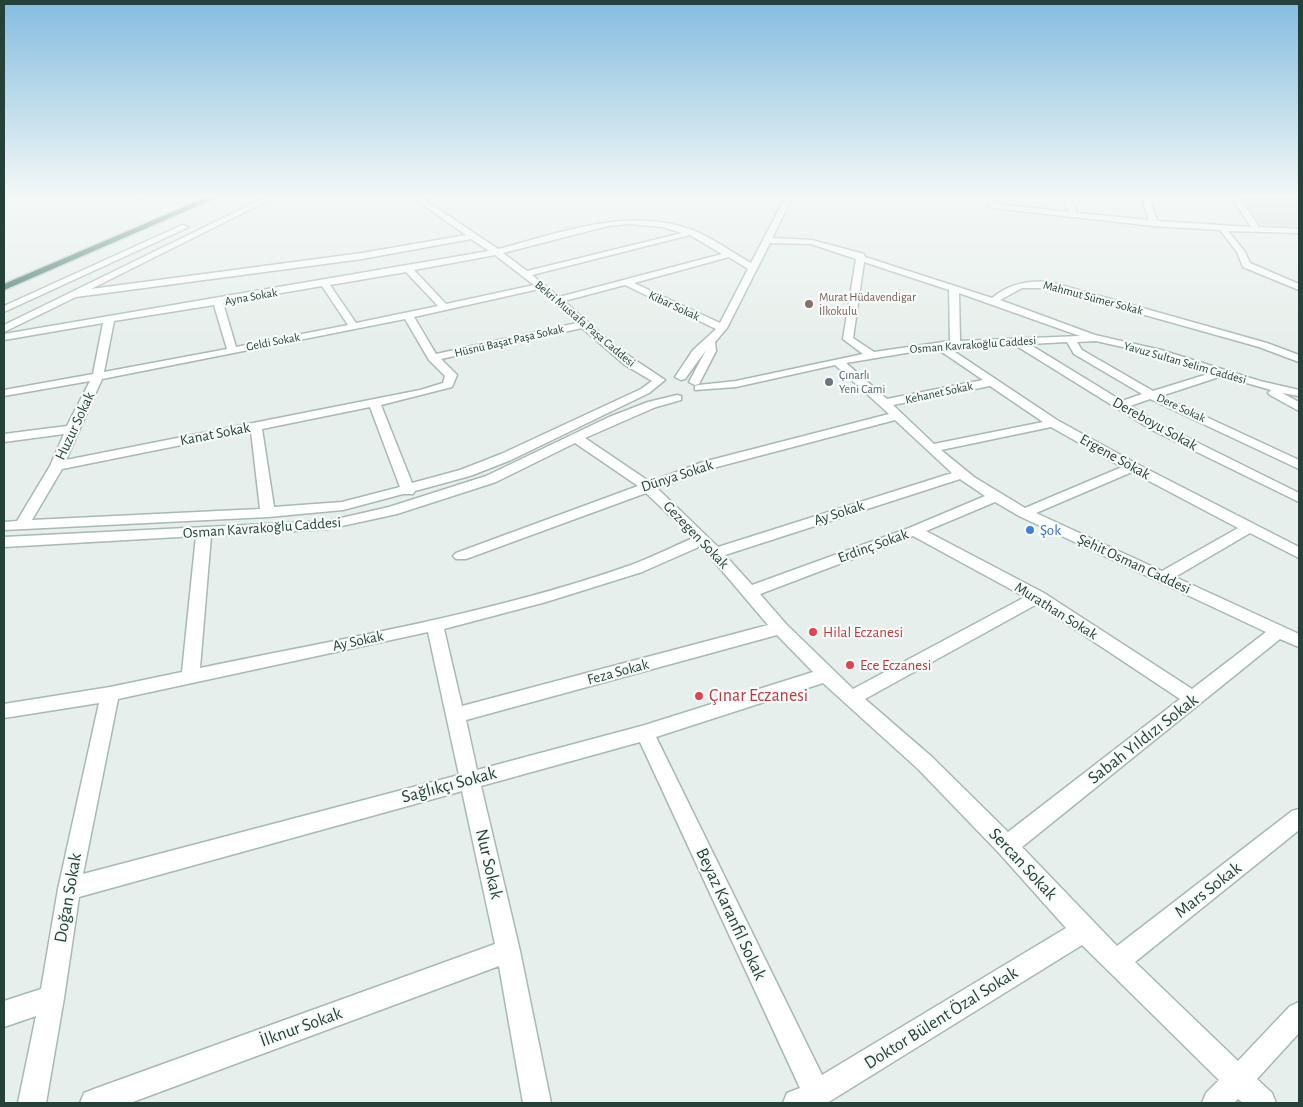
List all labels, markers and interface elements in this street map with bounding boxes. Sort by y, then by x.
street label: Bekri Mustafa Paşa Caddesi [532,278,638,370]
street label: Mahmut Sümer Sokak [1042,278,1144,318]
street label: Ayna Sokak [224,285,278,309]
street label: Kibar Sokak [646,288,702,324]
place label: Murat Hüdavendigar İlkokulu [819,290,916,318]
marker: Murat Hüdavendigar İlkokulu [803,298,815,310]
street label: Hüsnü Başat Paşa Sokak [453,321,565,361]
street label: Geldi Sokak [245,330,301,354]
street label: Osman Kavrakoğlu Caddesi [909,333,1037,357]
street label: Yavuz Sultan Selim Caddesi [1122,339,1248,387]
place label: Çınarlı Yeni Cami [839,368,885,396]
marker: Çınarlı Yeni Cami [823,376,835,388]
street label: Kehanet Sokak [904,379,974,407]
street label: Huzur Sokak [51,389,99,463]
street label: Dere Sokak [1154,390,1208,426]
street label: Dereboyu Sokak [1109,393,1201,455]
street label: Kanat Sokak [178,418,252,450]
street label: Ergene Sokak [1077,430,1153,484]
street label: Dünya Sokak [639,456,715,496]
street label: Ay Sokak [812,496,866,530]
street label: Gezegen Sokak [659,497,733,573]
street label: Osman Kavrakoğlu Caddesi [182,514,342,542]
place label: Şok [1040,521,1061,539]
marker: Şok [1024,524,1036,536]
street label: Erdinç Sokak [835,525,911,567]
street label: Şehit Osman Caddesi [1075,530,1193,598]
street label: Murathan Sokak [1011,578,1101,644]
place label: Hilal Eczanesi [823,623,903,641]
marker: Hilal Eczanesi [807,626,819,638]
street label: Ay Sokak [331,627,385,655]
street label: Feza Sokak [585,655,651,689]
place label: Ece Eczanesi [860,656,931,674]
marker: Ece Eczanesi [844,659,856,671]
place label: Çınar Eczanesi [709,685,808,707]
street label: Sabah Yıldızı Sokak [1083,689,1203,789]
marker: Çınar Eczanesi [693,690,705,702]
street label: Sağlıkçı Sokak [399,762,499,808]
street label: Sercan Sokak [984,823,1062,905]
street label: Nur Sokak [470,827,508,901]
street label: Beyaz Karanfil Sokak [691,844,771,984]
street label: Doğan Sokak [49,851,87,945]
street label: Mars Sokak [1170,857,1246,923]
street label: Doktor Bülent Özal Sokak [860,962,1022,1074]
street label: İlknur Sokak [257,1002,345,1052]

